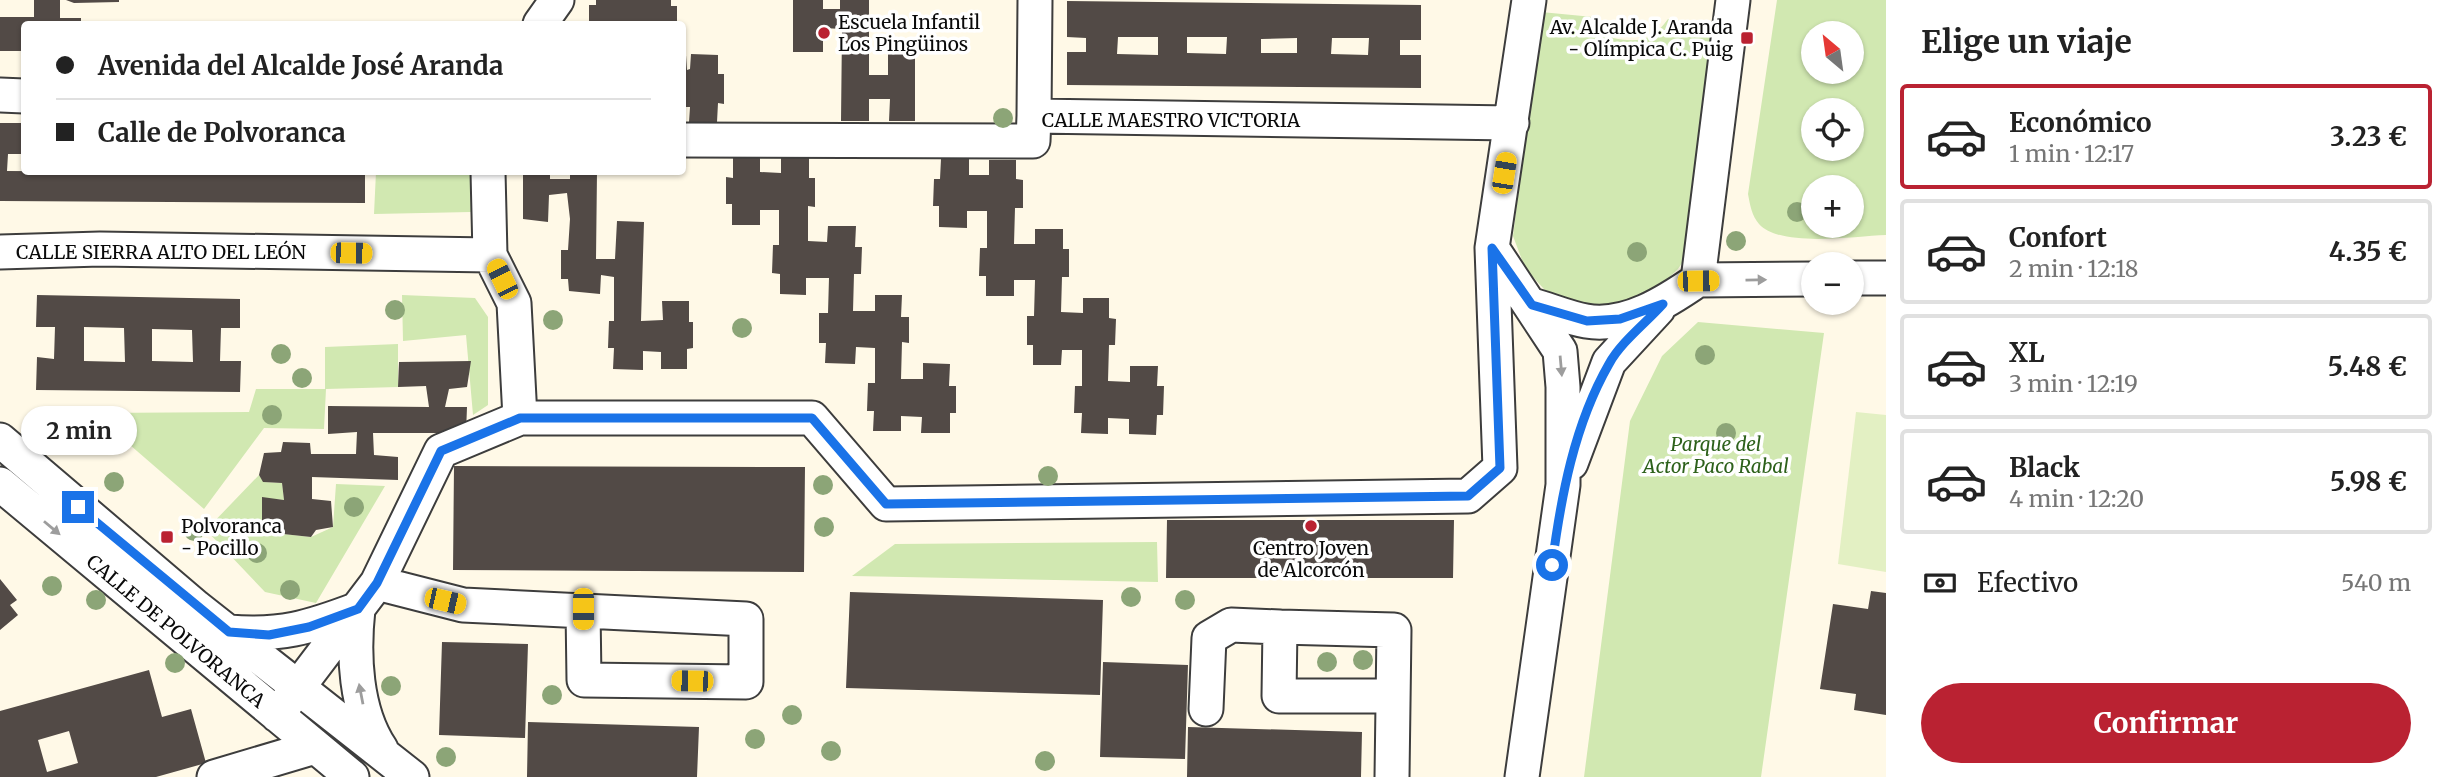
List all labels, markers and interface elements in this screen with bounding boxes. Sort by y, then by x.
place label: Escuela Infantil Los Pingüinos [838,10,980,56]
place label: Av. Alcalde J. Aranda - Olímpica C. Puig [1549,15,1733,61]
north arrow [1801,21,1864,84]
map controls [1801,21,1864,315]
text: Elige un viaje [1921,22,2132,62]
marker: Escuela Infantil Los Pingüinos [816,25,832,41]
marker: Av. Alcalde J. Aranda - Olímpica C. Puig [1739,30,1755,46]
text: Avenida del Alcalde José Aranda [98,49,504,82]
button: locate [1801,98,1864,161]
icon: car [1925,105,1988,168]
text: Económico [2009,106,2152,139]
street label: CALLE MAESTRO VICTORIA [1042,108,1301,132]
text: Calle de Polvoranca [98,116,346,149]
text: 3.23 € [2330,120,2407,153]
text: 1 min · 12:17 [2009,139,2134,168]
car [1491,151,1518,195]
button: + [1801,175,1864,238]
icon: car [1925,220,1988,283]
text: Confort [2009,221,2107,254]
text: 4.35 € [2329,235,2407,268]
street label: CALLE SIERRA ALTO DEL LEÓN [16,240,306,264]
car [330,242,373,264]
button: − [1801,252,1864,315]
text: 2 min · 12:18 [2009,254,2139,283]
car [484,256,521,302]
car [1677,270,1720,292]
one-way arrow [1745,274,1767,285]
icon: car [1925,335,1988,398]
text: XL [2009,336,2045,369]
text: 5.48 € [2328,350,2407,383]
one-way arrow [1556,355,1567,377]
text: 3 min · 12:19 [2009,369,2138,398]
callout: 2 min [20,406,136,454]
text: 2 min [46,416,112,445]
park label: Parque del Actor Paco Rabal [1641,432,1789,478]
icon: car [1925,450,1988,513]
text: Black [2009,451,2080,484]
text: 5.98 € [2330,465,2407,498]
text: 4 min · 12:20 [2009,484,2144,513]
route end [62,491,94,523]
place label: Polvoranca - Pocillo [181,514,282,560]
marker: Centro Joven de Alcorcón [1303,518,1319,534]
one-way arrow [44,520,61,535]
marker: Polvoranca - Pocillo [159,529,175,545]
place label: Centro Joven de Alcorcón [1253,536,1369,582]
street label: CALLE DE POLVORANCA [82,549,271,713]
route start [1536,549,1568,581]
icon: cash [1921,564,1959,602]
text: Efectivo [1977,566,2078,599]
text: 540 m [2341,568,2411,597]
car [423,586,468,616]
car [573,588,594,630]
car [671,670,714,692]
one-way arrow [356,683,367,705]
button: Confirmar [1921,683,2411,763]

